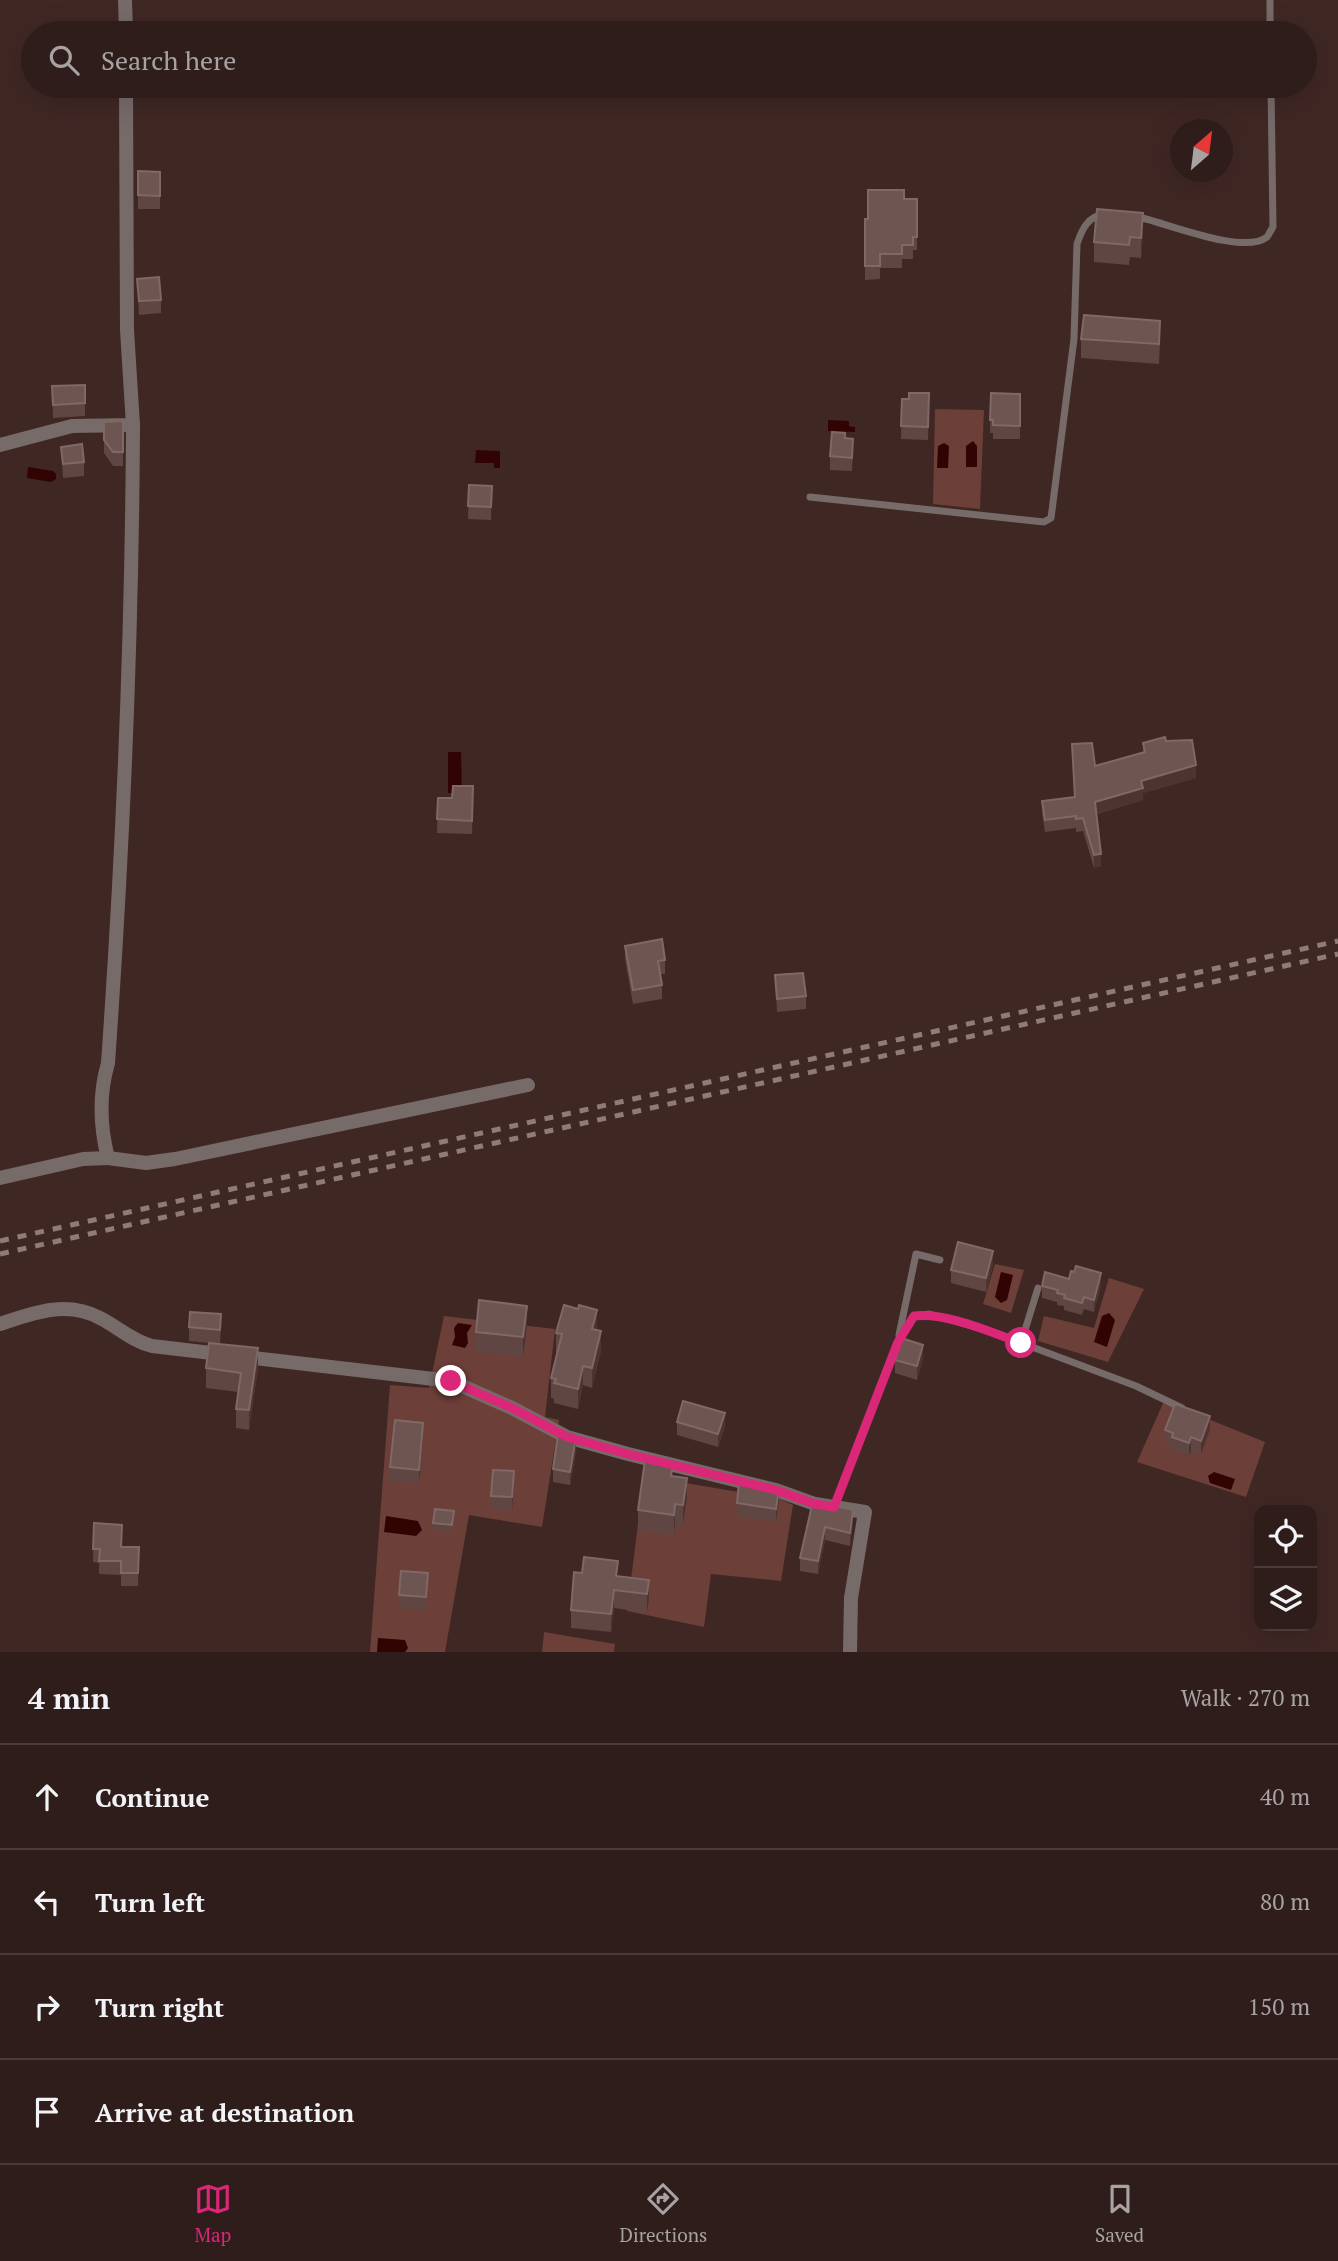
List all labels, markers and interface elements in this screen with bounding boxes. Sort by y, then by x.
search box [21,21,1317,98]
icon: search [45,41,83,79]
text: Search here [101,43,236,77]
north arrow [1170,119,1233,182]
route start [1005,1327,1036,1358]
route end [435,1365,466,1396]
map controls [1254,1505,1317,1631]
button: locate [1254,1505,1317,1568]
button: layers [1254,1568,1317,1631]
text: 4 min [28,1678,110,1718]
text: Walk · 270 m [1181,1682,1310,1713]
icon: ahead [28,1778,66,1816]
text: Continue [95,1780,209,1814]
text: 40 m [1260,1781,1310,1812]
icon: left [28,1883,66,1921]
text: Turn left [95,1885,205,1919]
text: 80 m [1260,1886,1310,1917]
icon: right [28,1988,66,2026]
text: Turn right [95,1990,224,2024]
text: 150 m [1248,1991,1310,2022]
icon: arrive [28,2093,66,2131]
text: Arrive at destination [95,2095,354,2129]
tab: Map [194,2180,232,2247]
tab: Directions [620,2180,707,2247]
tab: Saved [1095,2180,1144,2247]

